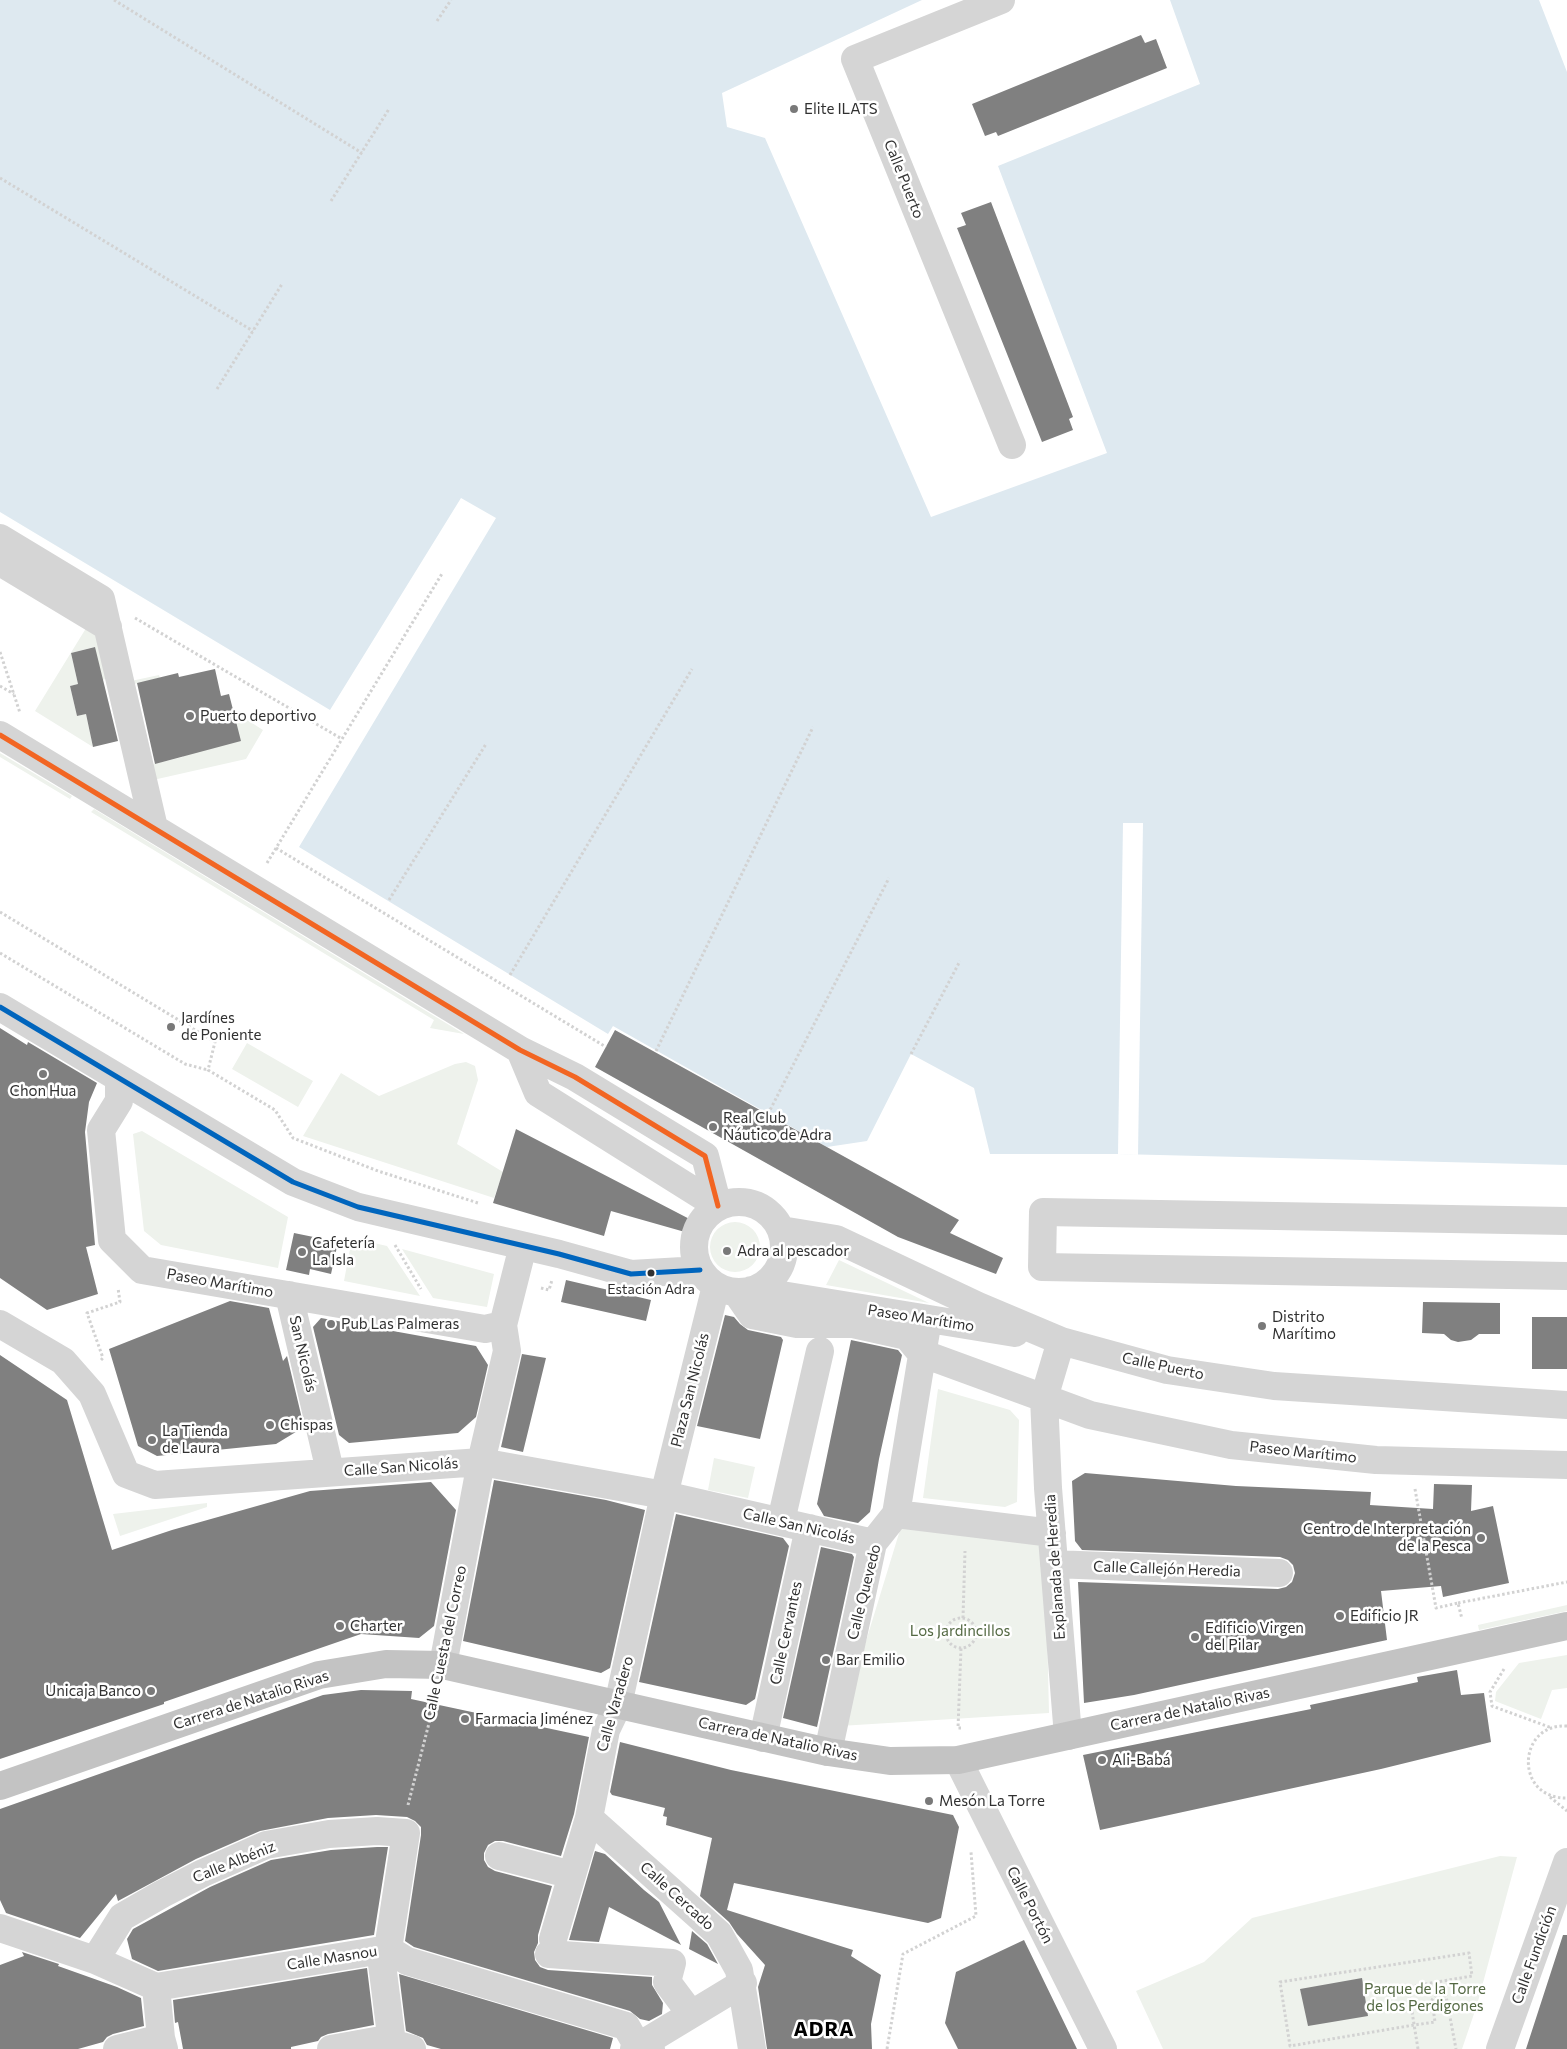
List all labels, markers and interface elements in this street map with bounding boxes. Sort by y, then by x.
place label: Elite ILATS [804,100,878,118]
marker: Elite ILATS [788,103,800,115]
street label: Calle Puerto [880,137,928,221]
place label: Puerto deportivo [200,707,316,725]
marker: Puerto deportivo [184,710,196,722]
place label: Jardínes de Poniente [181,1009,261,1044]
marker: Jardínes de Poniente [165,1021,177,1033]
marker: Chon Hua [37,1068,49,1080]
place label: Chon Hua [10,1082,76,1100]
place label: Real Club Náutico de Adra [723,1109,832,1144]
marker: Real Club Náutico de Adra [707,1121,719,1133]
place label: Cafetería La Isla [312,1234,375,1269]
place label: Adra al pescador [737,1242,849,1260]
marker: Adra al pescador [721,1245,733,1257]
marker: Cafetería La Isla [296,1246,308,1258]
street label: Paseo Marítimo [165,1265,275,1301]
marker: Estación Adra [646,1268,656,1278]
place label: Estación Adra [607,1281,695,1297]
street label: Paseo Marítimo [866,1301,976,1335]
place label: Distrito Marítimo [1272,1308,1336,1343]
street label: San Nicolás [285,1314,321,1394]
place label: Pub Las Palmeras [341,1315,459,1333]
marker: Pub Las Palmeras [325,1318,337,1330]
marker: Distrito Marítimo [1256,1320,1268,1332]
street label: Plaza San Nicolás [667,1331,713,1449]
street label: Calle Puerto [1120,1349,1206,1383]
place label: Chispas [280,1416,333,1434]
marker: Chispas [264,1419,276,1431]
place label: La Tienda de Laura [162,1422,228,1457]
marker: La Tienda de Laura [146,1434,158,1446]
street label: Paseo Marítimo [1248,1437,1358,1467]
street label: Calle San Nicolás [343,1454,459,1480]
street label: Explanada de Heredia [1041,1494,1069,1640]
street label: Calle San Nicolás [741,1504,857,1548]
place label: Centro de Interpretación de la Pesca [1303,1520,1471,1555]
marker: Centro de Interpretación de la Pesca [1475,1532,1487,1544]
street label: Calle Quevedo [843,1542,885,1642]
street label: Calle Callejón Heredia [1093,1557,1241,1581]
street label: Calle Cuesta del Correo [420,1564,470,1722]
street label: Calle Cervantes [766,1580,806,1686]
place label: Edificio JR [1350,1607,1419,1625]
marker: Edificio JR [1334,1610,1346,1622]
place label: Charter [350,1617,403,1635]
place label: Edificio Virgen del Pilar [1205,1619,1304,1654]
marker: Charter [334,1620,346,1632]
park label: Los Jardincillos [910,1622,1010,1640]
marker: Edificio Virgen del Pilar [1189,1631,1201,1643]
place label: Bar Emilio [836,1651,905,1669]
street label: Calle Varadero [593,1654,637,1754]
marker: Bar Emilio [820,1654,832,1666]
street label: Carrera de Natalio Rivas [171,1666,331,1734]
place label: Unicaja Banco [45,1682,141,1700]
street label: Carrera de Natalio Rivas [1109,1683,1271,1735]
marker: Unicaja Banco [145,1685,157,1697]
place label: Farmacia Jiménez [475,1710,593,1728]
marker: Farmacia Jiménez [459,1713,471,1725]
street label: Carrera de Natalio Rivas [697,1713,859,1765]
place label: Ali-Babá [1112,1751,1171,1769]
marker: Ali-Babá [1096,1754,1108,1766]
place label: Mesón La Torre [939,1792,1045,1810]
marker: Mesón La Torre [923,1795,935,1807]
street label: Calle Albéniz [190,1837,278,1887]
street label: Calle Cercado [636,1858,718,1934]
street label: Calle Portón [1003,1863,1057,1947]
street label: Calle Fundición [1508,1903,1560,2007]
street label: Calle Masnou [285,1942,379,1974]
park label: Parque de la Torre de los Perdigones [1364,1980,1486,2015]
district label: ADRA [793,2017,855,2041]

